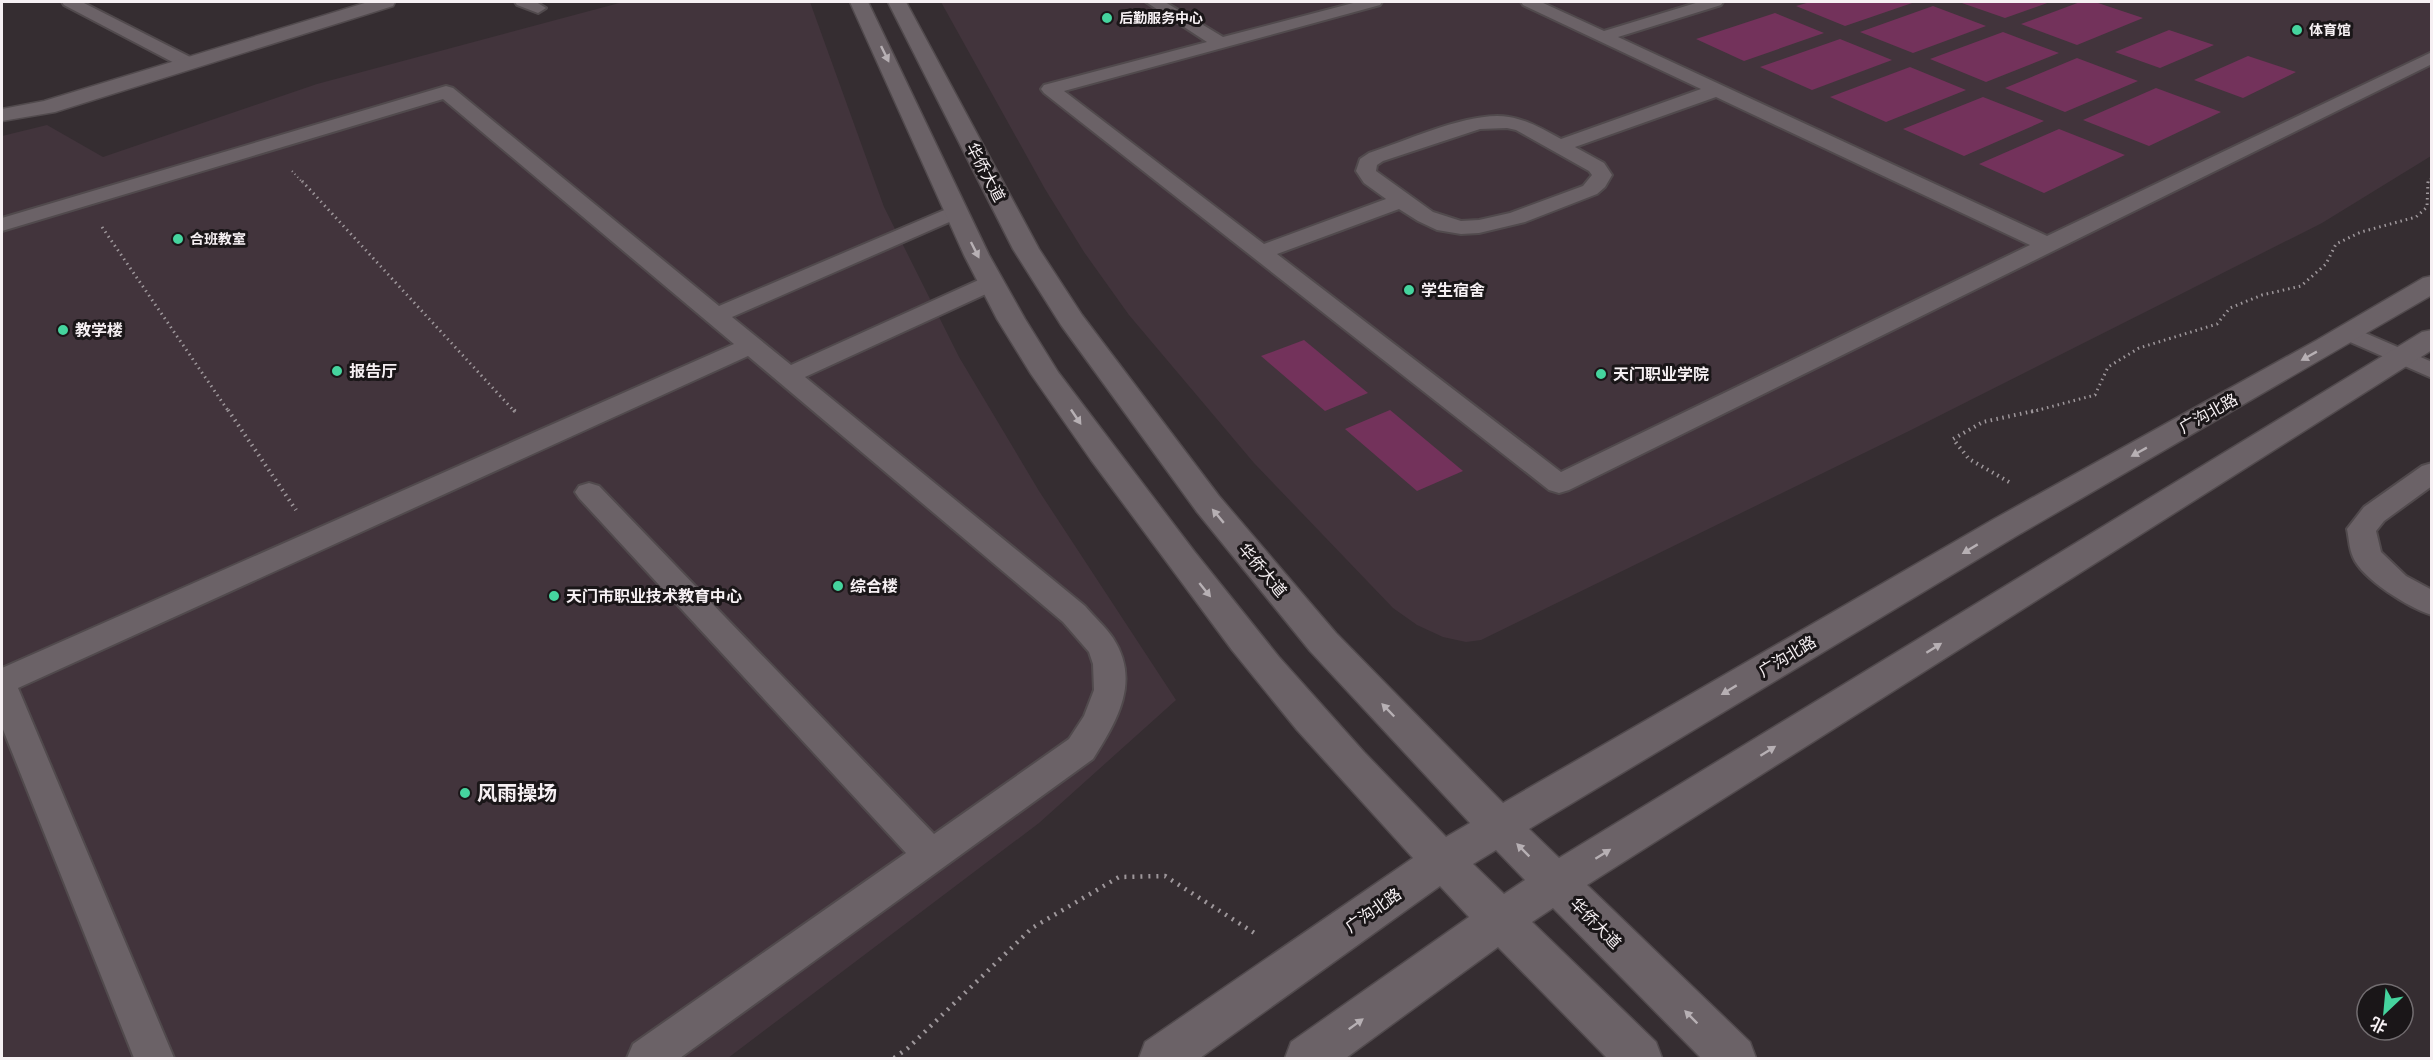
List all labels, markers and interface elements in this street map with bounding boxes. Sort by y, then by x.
place label: 后勤服务中心 [1119,9,1203,26]
marker: 后勤服务中心 [1100,11,1114,25]
place label: 体育馆 [2309,21,2351,38]
marker: 体育馆 [2290,23,2304,37]
one-way arrow [879,45,889,63]
street label: 华侨大道 [963,139,1010,204]
place label: 合班教室 [190,230,246,247]
marker: 合班教室 [171,232,185,246]
one-way arrow [970,242,979,259]
place label: 学生宿舍 [1421,280,1485,299]
marker: 学生宿舍 [1402,283,1416,297]
place label: 教学楼 [75,320,123,339]
marker: 教学楼 [56,323,70,337]
one-way arrow [2300,351,2317,361]
place label: 报告厅 [349,361,397,380]
marker: 报告厅 [330,364,344,378]
place label: 天门职业学院 [1613,364,1709,383]
marker: 天门职业学院 [1594,367,1608,381]
street label: 广沟北路 [2175,389,2240,436]
one-way arrow [1070,409,1081,425]
one-way arrow [2130,447,2147,457]
one-way arrow [1211,508,1224,524]
street label: 华侨大道 [1236,539,1291,600]
one-way arrow [1961,543,1978,553]
place label: 综合楼 [850,576,898,595]
marker: 综合楼 [831,579,845,593]
one-way arrow [1198,582,1211,597]
place label: 天门市职业技术教育中心 [566,586,742,605]
marker: 天门市职业技术教育中心 [547,589,561,603]
street label: 广沟北路 [1754,631,1819,680]
one-way arrow [1926,643,1942,654]
one-way arrow [1721,685,1737,696]
one-way arrow [1381,702,1395,717]
one-way arrow [1760,745,1776,756]
place label: 风雨操场 [477,780,557,804]
marker: 风雨操场 [458,786,472,800]
one-way arrow [1516,844,1530,858]
one-way arrow [1594,848,1611,859]
street label: 广沟北路 [1341,883,1404,936]
street label: 华侨大道 [1567,893,1626,952]
north arrow [2355,982,2415,1042]
one-way arrow [1684,1011,1698,1025]
text: 北 [2367,1014,2390,1038]
one-way arrow [1347,1018,1363,1030]

